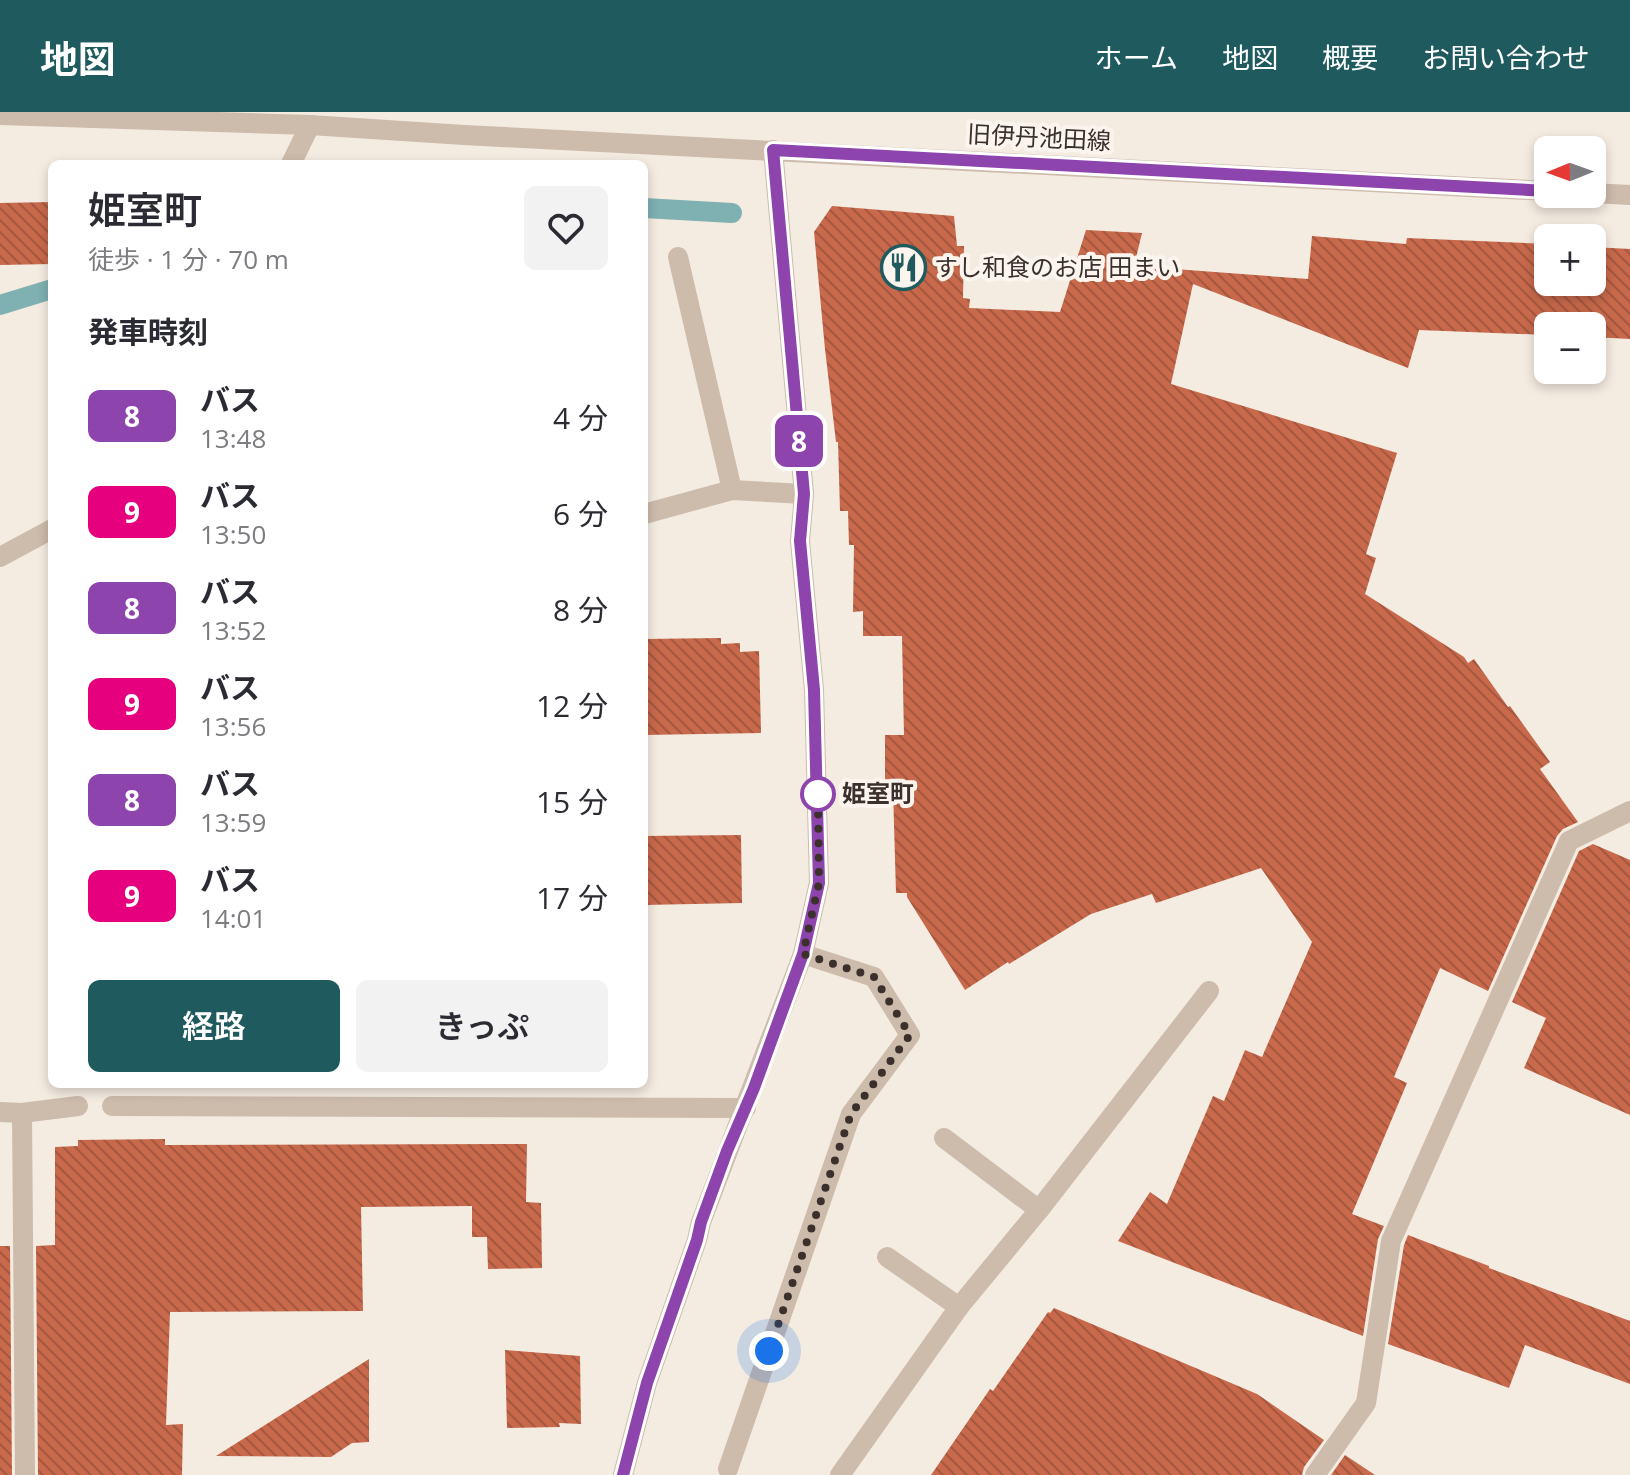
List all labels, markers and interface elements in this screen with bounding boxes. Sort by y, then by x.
text: 地図 [40,32,116,84]
text: ホーム [1095,38,1178,76]
text: 地図 [1222,38,1278,76]
text: 概要 [1322,38,1378,76]
text: お問い合わせ [1422,38,1590,76]
street label: 旧伊丹池田線 [966,116,1112,157]
north arrow [1534,136,1606,208]
map controls [1534,136,1606,384]
text: 姫室町 [88,183,202,235]
button: heart [524,186,608,270]
button: + [1534,224,1606,296]
text: 徒歩 · 1 分 · 70 m [88,241,289,277]
restaurant icon: すし和食のお店 田まい [879,244,927,292]
place label: すし和食のお店 田まい [934,250,1180,283]
text: 発車時刻 [88,311,208,352]
button: − [1534,312,1606,384]
text: バス [200,379,260,420]
text: 8 [124,397,140,435]
text: 4 分 [553,397,608,438]
line badge: 8 [773,415,825,467]
text: 13:48 [200,420,266,456]
text: 8 [791,422,807,460]
text: バス [200,475,260,516]
text: 9 [124,493,140,531]
text: 6 分 [553,493,608,534]
text: 13:50 [200,516,266,552]
text: バス [200,571,260,612]
text: 8 [124,589,140,627]
text: 8 分 [553,589,608,630]
text: 13:52 [200,612,266,648]
text: バス [200,667,260,708]
text: 9 [124,685,140,723]
text: 12 分 [536,685,608,726]
text: 13:56 [200,708,266,744]
text: バス [200,763,260,804]
place label: 姫室町 [842,776,914,809]
marker: 姫室町 [801,777,835,811]
text: 8 [124,781,140,819]
text: 15 分 [536,781,608,822]
text: 13:59 [200,804,266,840]
text: バス [200,859,260,900]
text: 9 [124,877,140,915]
text: 17 分 [536,877,608,918]
text: 14:01 [200,900,266,936]
button: 経路 [88,980,340,1072]
button: きっぷ [356,980,608,1072]
your location [749,1331,789,1371]

